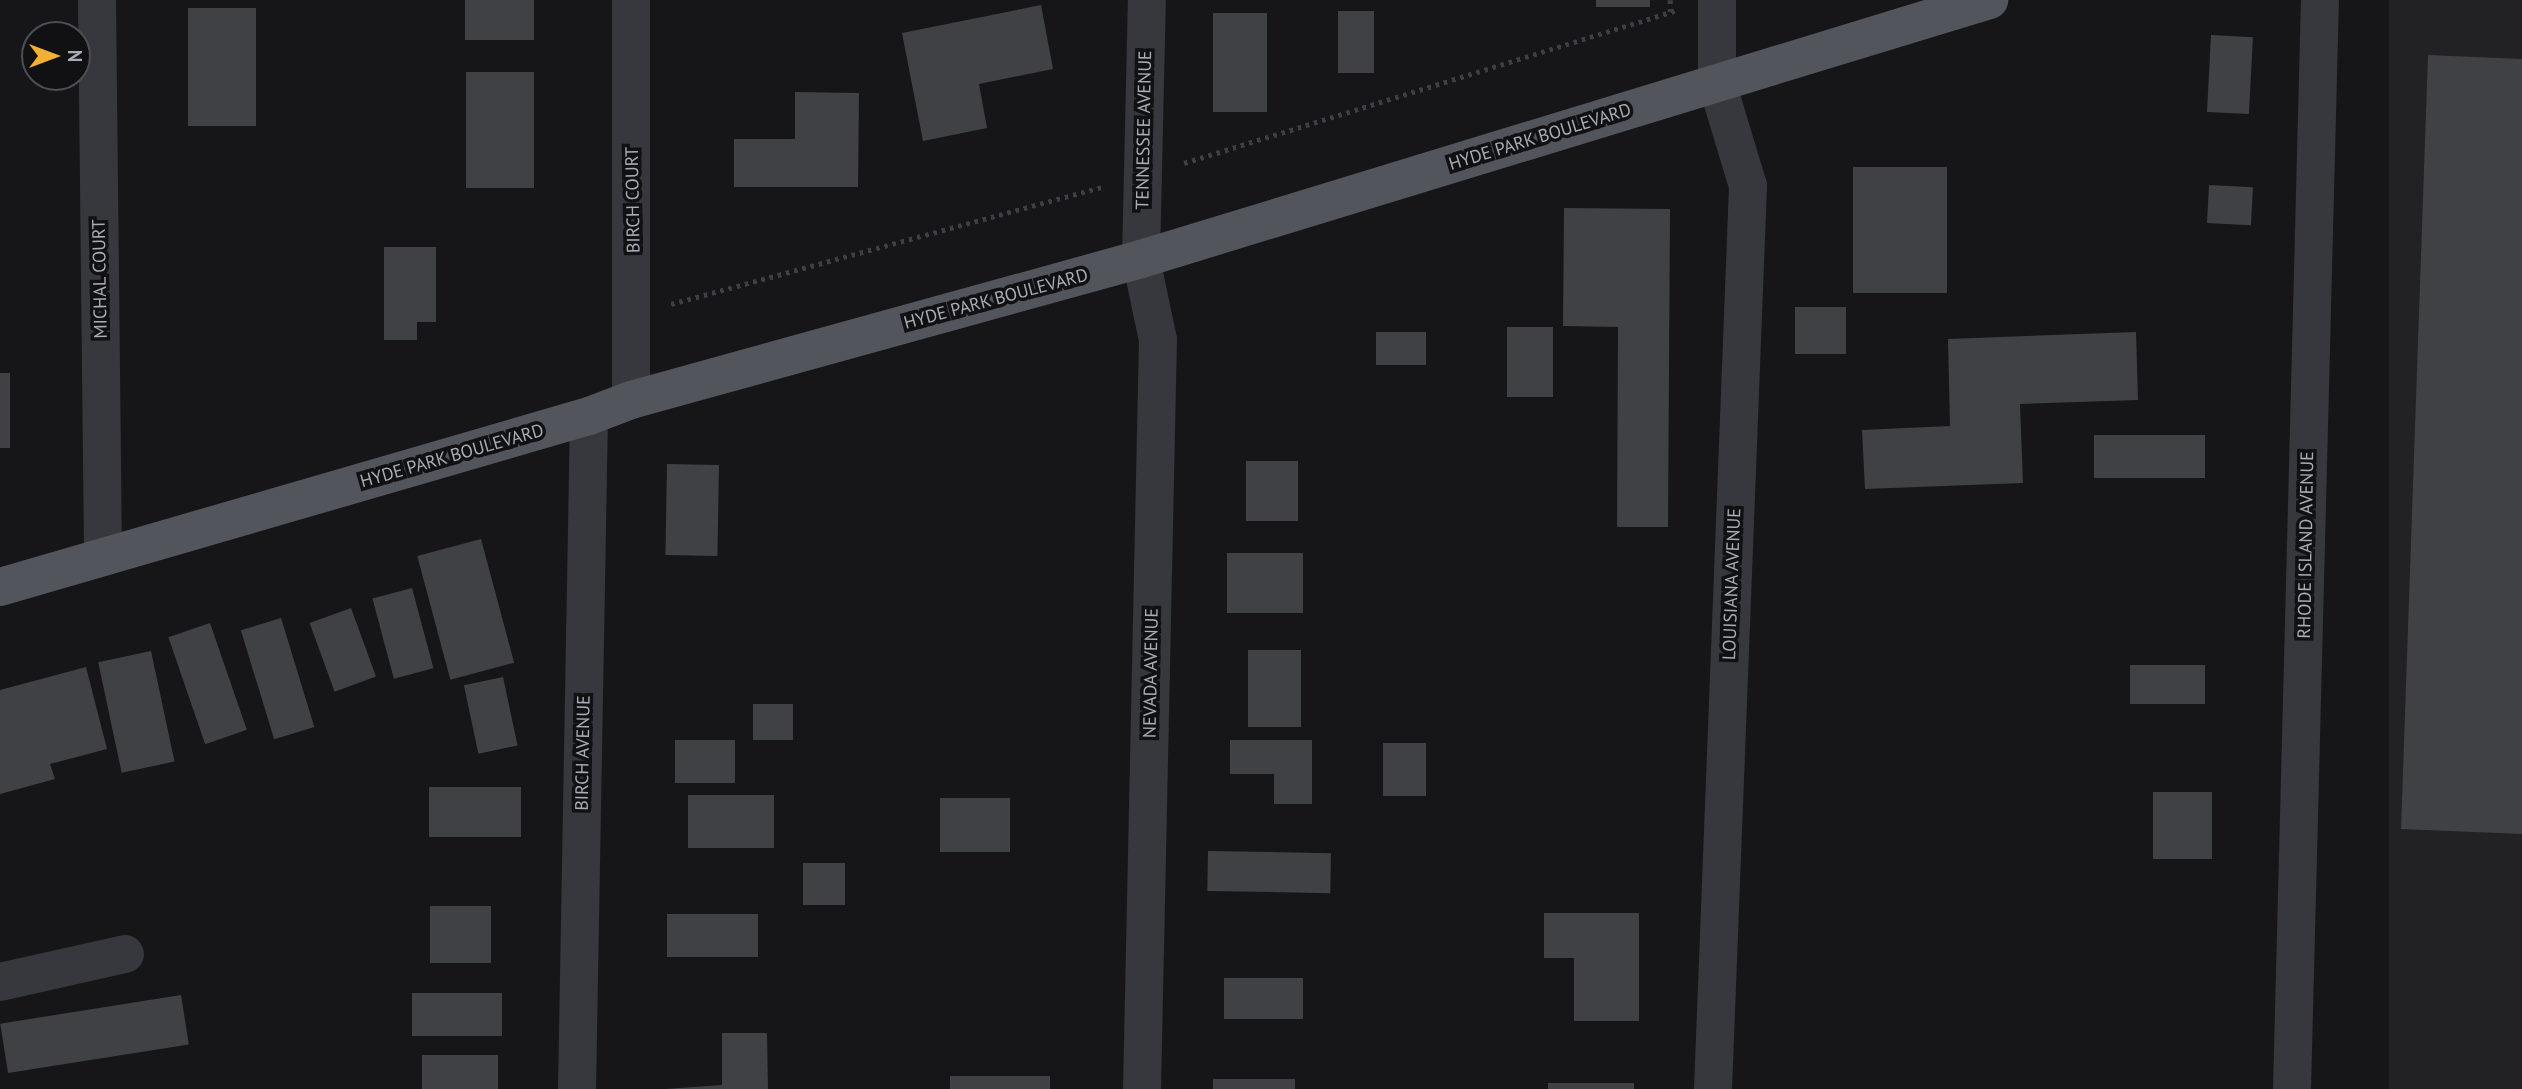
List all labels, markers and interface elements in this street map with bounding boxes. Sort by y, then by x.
north arrow [21,21,91,91]
text: N [63,50,87,62]
street label: TENNESSEE AVENUE [1132,50,1156,210]
street label: HYDE PARK BOULEVARD [1446,99,1634,175]
street label: BIRCH COURT [621,147,645,253]
street label: MICHAL COURT [88,219,112,339]
street label: HYDE PARK BOULEVARD [901,264,1091,334]
street label: HYDE PARK BOULEVARD [358,419,546,493]
street label: RHODE ISLAND AVENUE [2294,451,2318,639]
street label: LOUISIANA AVENUE [1719,507,1745,661]
street label: NEVADA AVENUE [1139,607,1163,739]
street label: BIRCH AVENUE [571,695,595,811]

